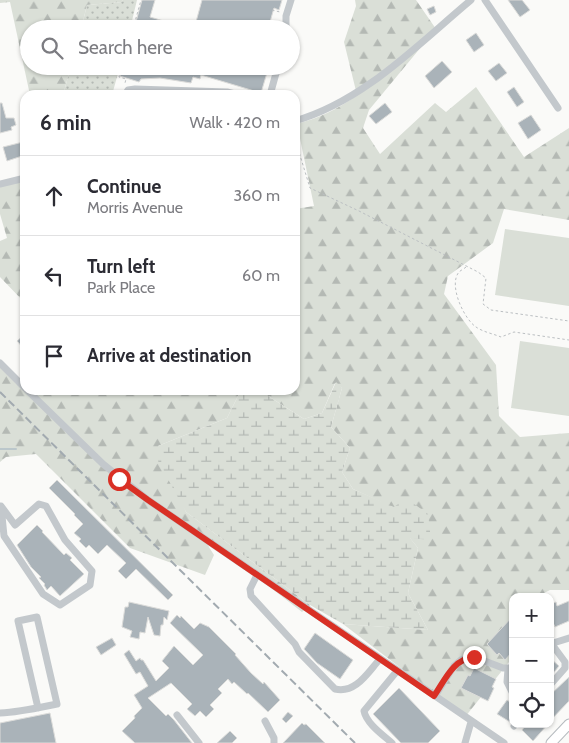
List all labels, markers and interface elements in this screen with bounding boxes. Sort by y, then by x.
search box [20,20,300,75]
icon: search [38,34,66,62]
text: Search here [78,36,172,59]
text: 6 min [40,110,91,135]
text: Walk · 420 m [189,113,280,132]
text: Continue [87,175,161,198]
icon: ahead [40,182,68,210]
text: 360 m [233,186,280,205]
text: Morris Avenue [87,198,183,217]
text: Turn left [87,255,155,278]
icon: left [40,262,68,290]
text: 60 m [242,266,280,285]
text: Park Place [87,278,155,297]
icon: arrive [40,342,68,370]
text: Arrive at destination [87,344,251,367]
route start [108,468,131,491]
map controls [509,593,554,728]
button: + [509,593,554,638]
button: − [509,638,554,683]
route end [463,646,486,669]
button: locate [509,683,554,728]

